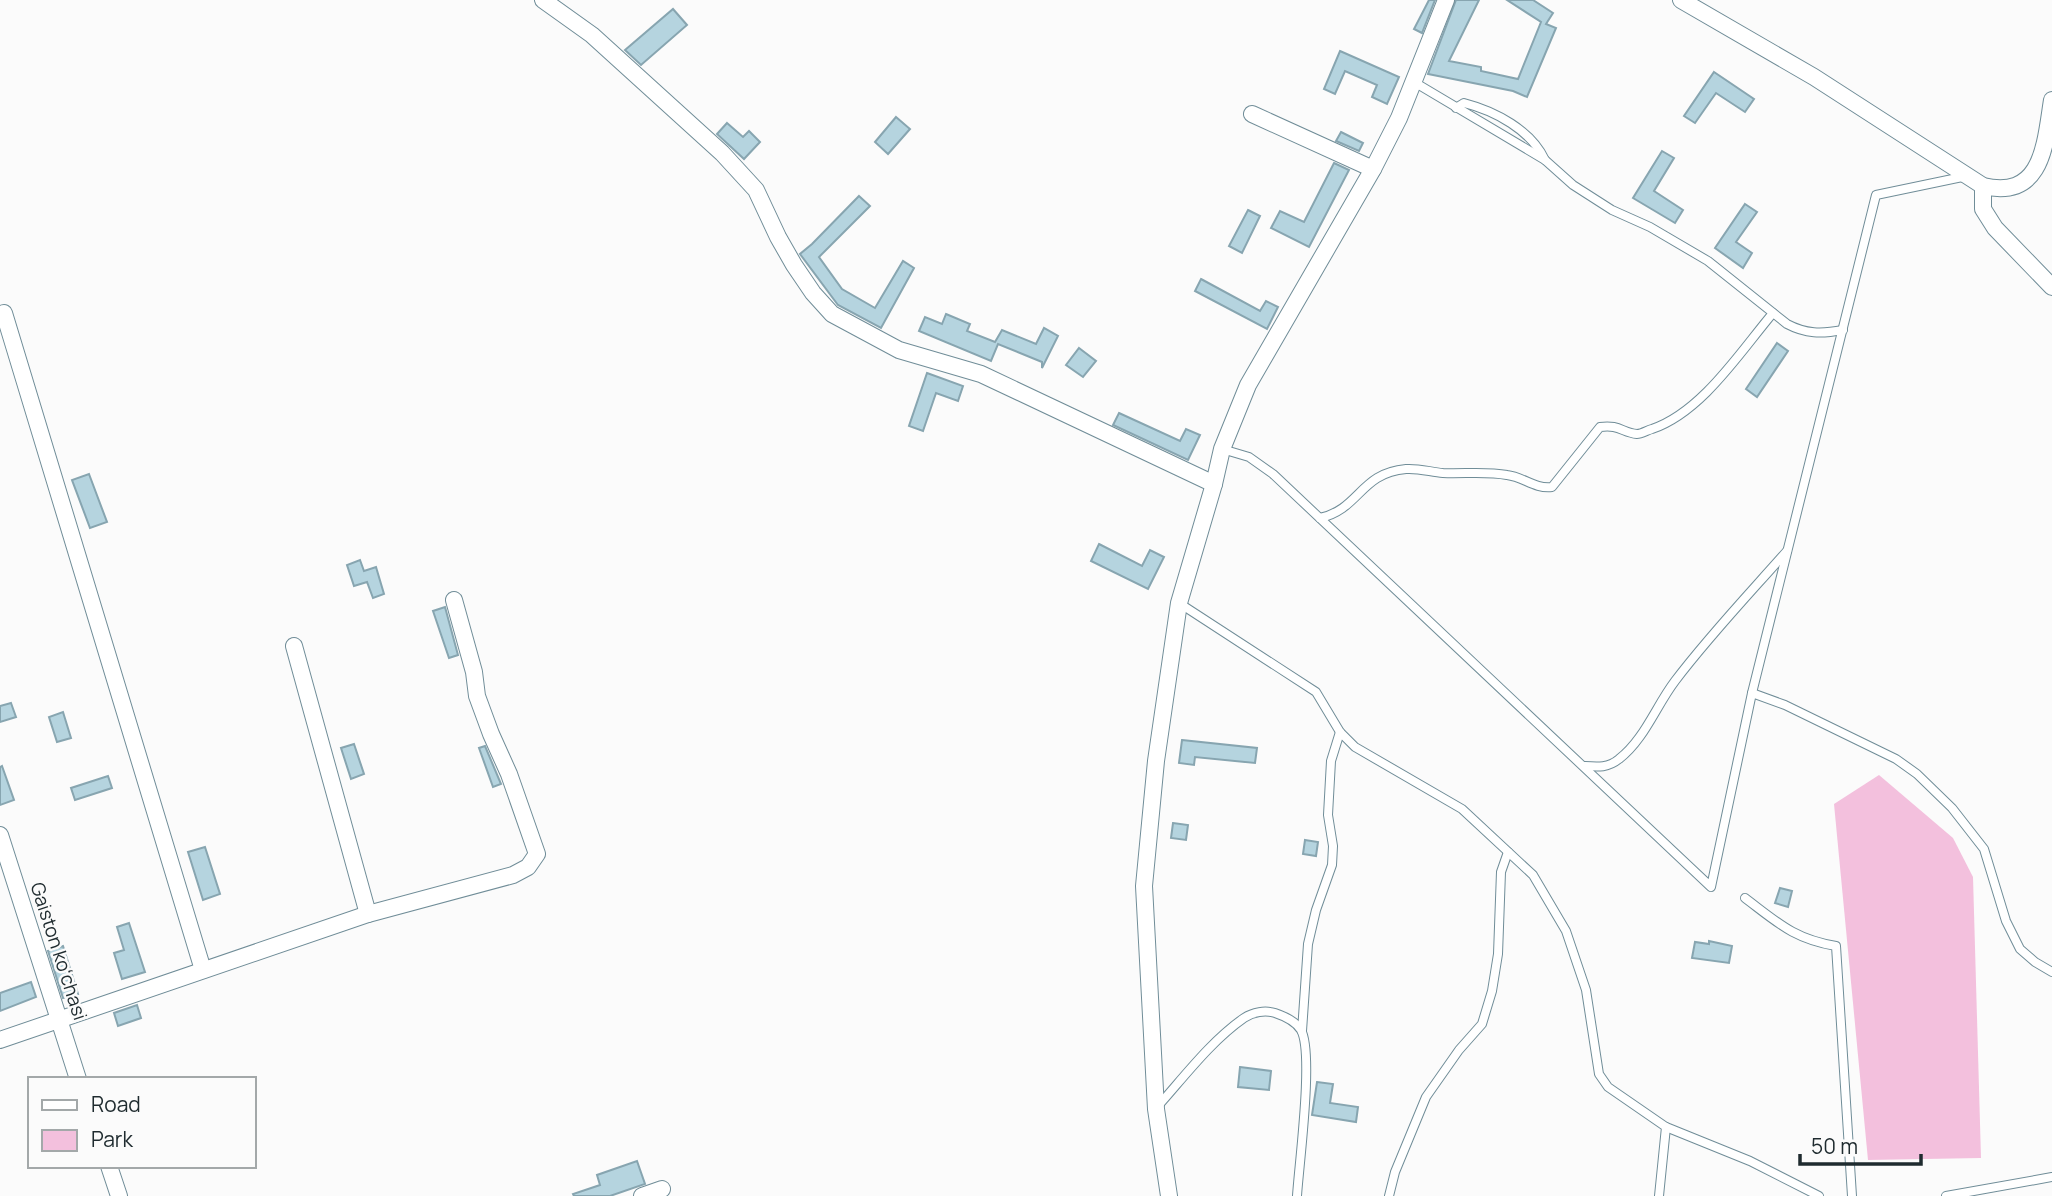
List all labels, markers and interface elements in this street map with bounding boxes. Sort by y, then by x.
street label: Gaiston koʻchasi [24,879,94,1023]
legend [28,1077,256,1168]
text: Road [91,1090,141,1118]
scale bar [1800,1122,1921,1166]
text: Park [91,1125,133,1153]
text: 50 m [1811,1132,1858,1160]

